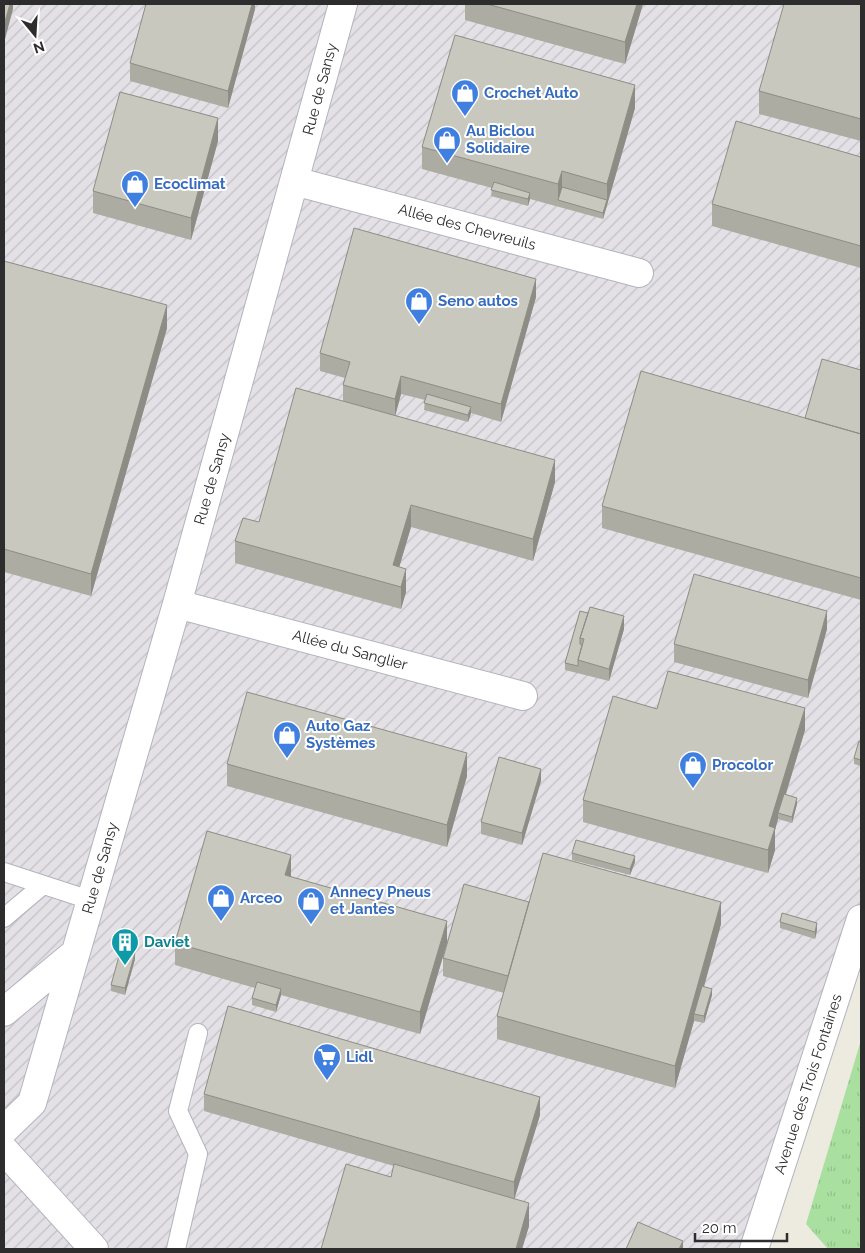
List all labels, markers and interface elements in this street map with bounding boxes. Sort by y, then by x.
north arrow [10,10,60,60]
text: N [31,38,47,57]
street label: Rue de Sansy [299,41,341,137]
shop icon: Crochet Auto [450,78,480,117]
place label: Crochet Auto [484,84,578,102]
place label: Au Biclou Solidaire [466,122,534,157]
shop icon: Au Biclou Solidaire [432,125,462,164]
shop icon: Ecoclimat [120,169,150,208]
place label: Ecoclimat [154,175,226,193]
street label: Allée des Chevreuils [396,200,538,254]
shop icon: Seno autos [404,286,434,325]
place label: Seno autos [438,292,518,310]
street label: Rue de Sansy [190,431,234,527]
street label: Allée du Sanglier [290,626,410,674]
place label: Auto Gaz Systèmes [306,717,375,752]
shop icon: Auto Gaz Systèmes [272,720,302,759]
shop icon: Procolor [678,750,708,789]
place label: Procolor [712,756,773,774]
street label: Rue de Sansy [78,820,122,916]
shop icon: Arceo [206,883,236,922]
place label: Annecy Pneus et Jantes [330,883,431,918]
shop icon: Annecy Pneus et Jantes [296,886,326,925]
place label: Arceo [240,889,282,907]
building icon: Daviet [110,927,140,966]
place label: Daviet [144,933,190,951]
street label: Avenue des Trois Fontaines [770,992,846,1176]
supermarket icon: Lidl [312,1042,342,1081]
place label: Lidl [346,1048,373,1066]
scale bar [695,1210,788,1242]
text: 20 m [702,1219,737,1237]

